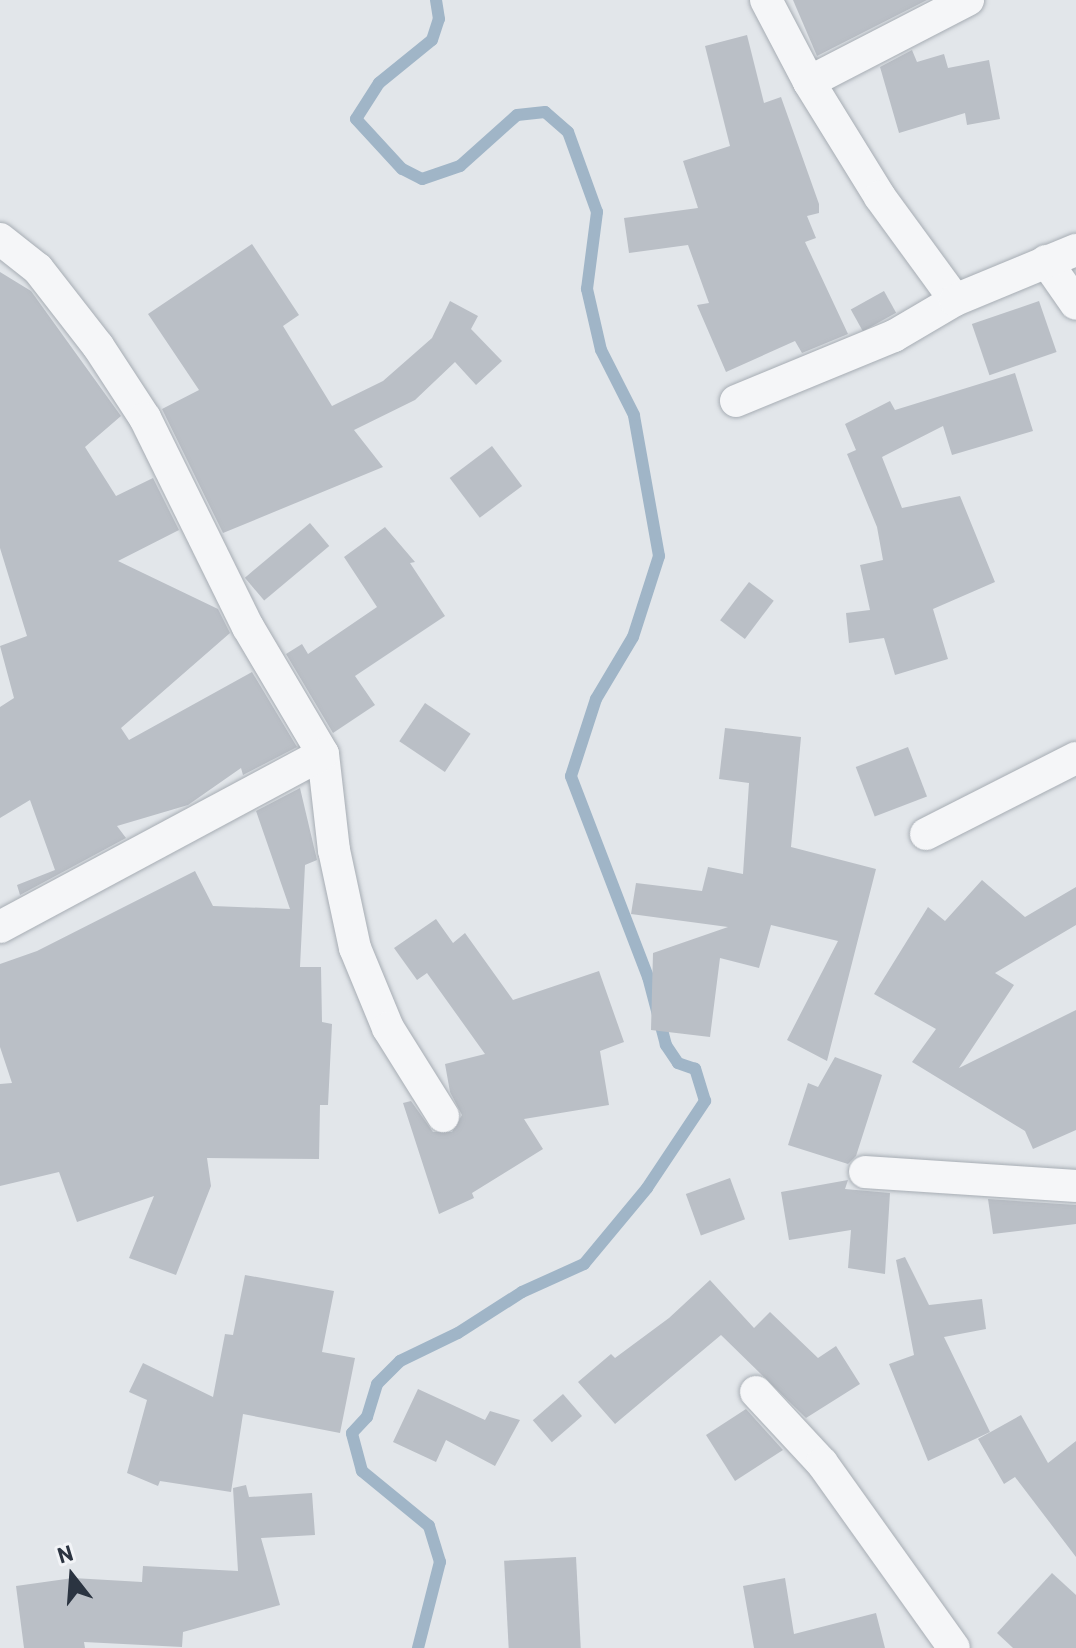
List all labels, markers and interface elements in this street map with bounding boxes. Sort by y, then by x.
north arrow [32,1536,112,1616]
text: N [54,1538,76,1568]

